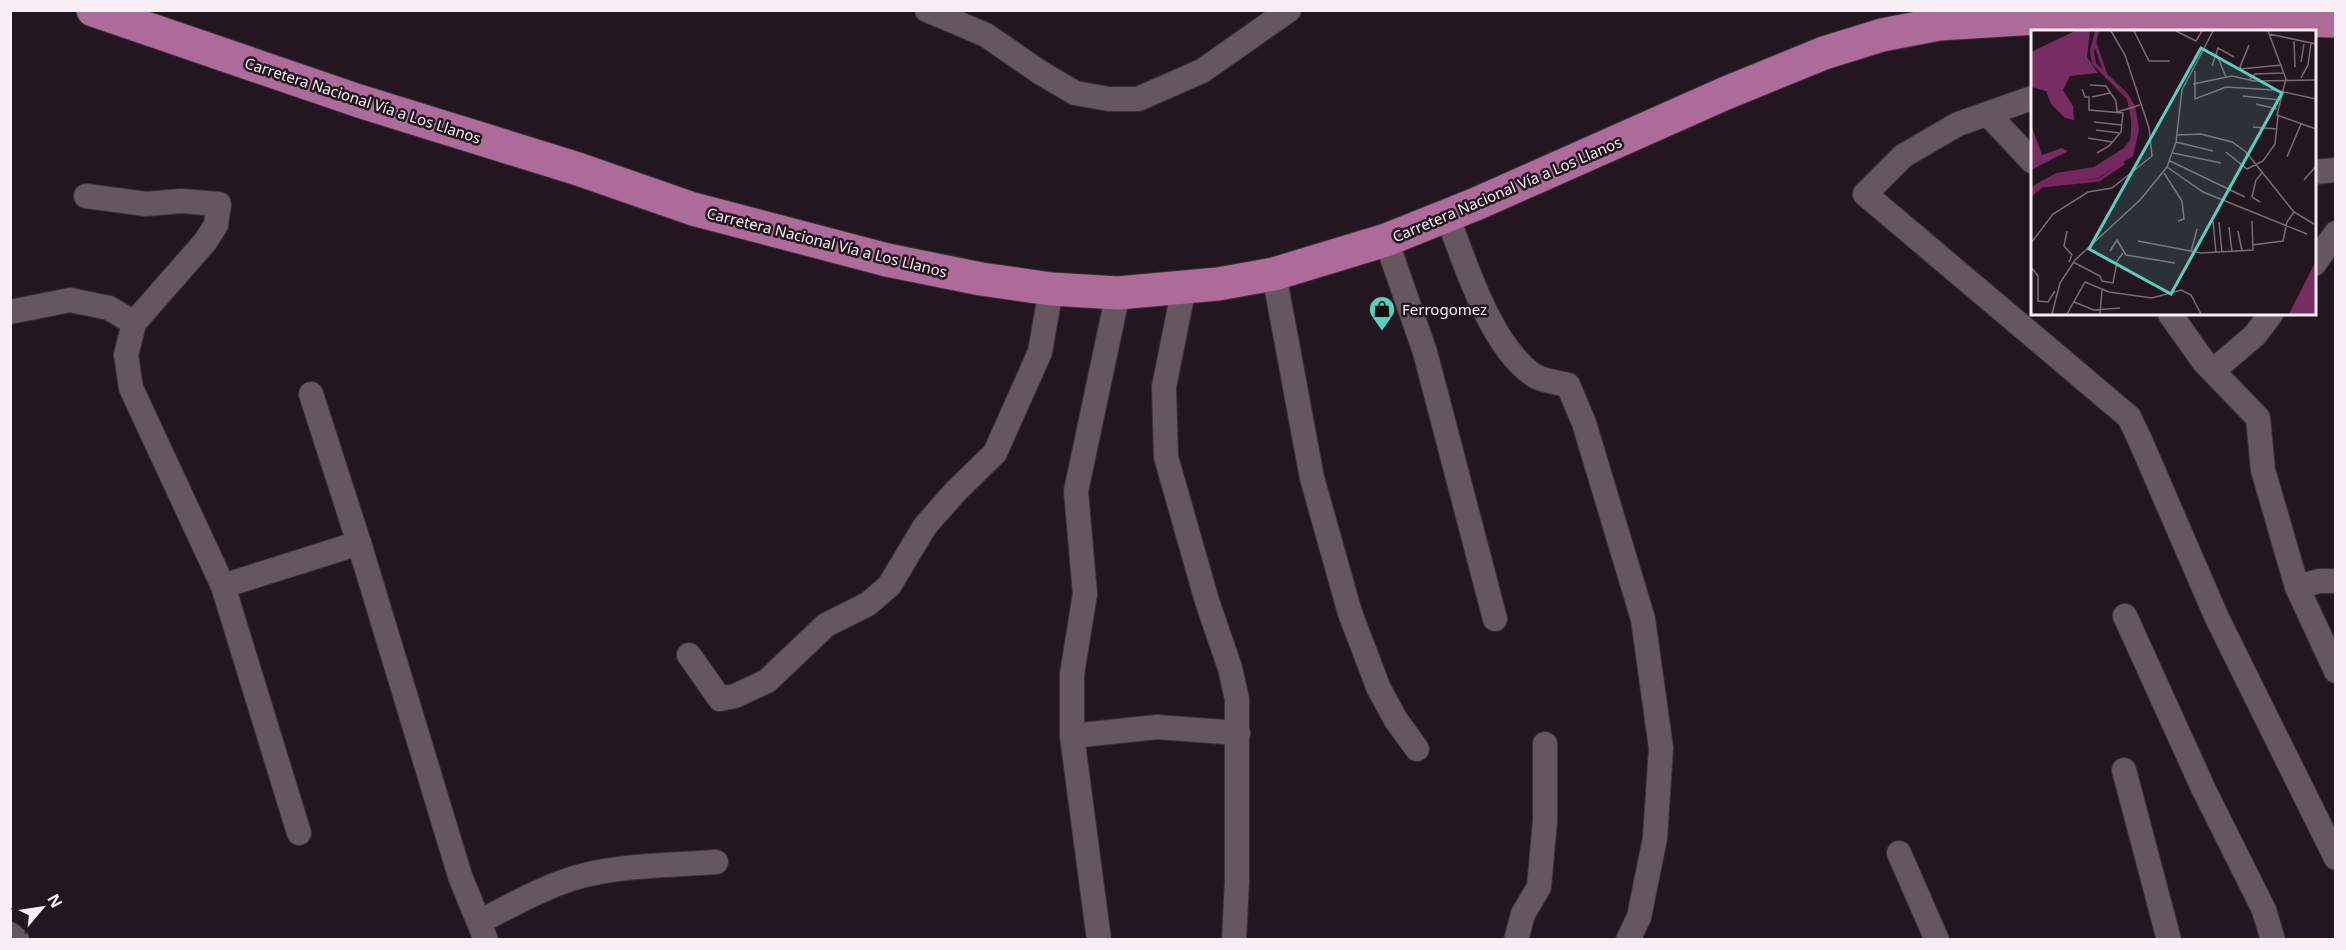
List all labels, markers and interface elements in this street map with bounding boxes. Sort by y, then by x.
inset map [2031,30,2316,315]
street label: Carretera Nacional Vía a Los Llanos [242,52,484,148]
street label: Carretera Nacional Vía a Los Llanos [1389,132,1625,246]
street label: Carretera Nacional Vía a Los Llanos [705,202,949,282]
shop icon: Ferrogomez [1367,294,1397,332]
place label: Ferrogomez [1402,299,1487,319]
north arrow [12,878,72,938]
text: N [42,890,68,912]

